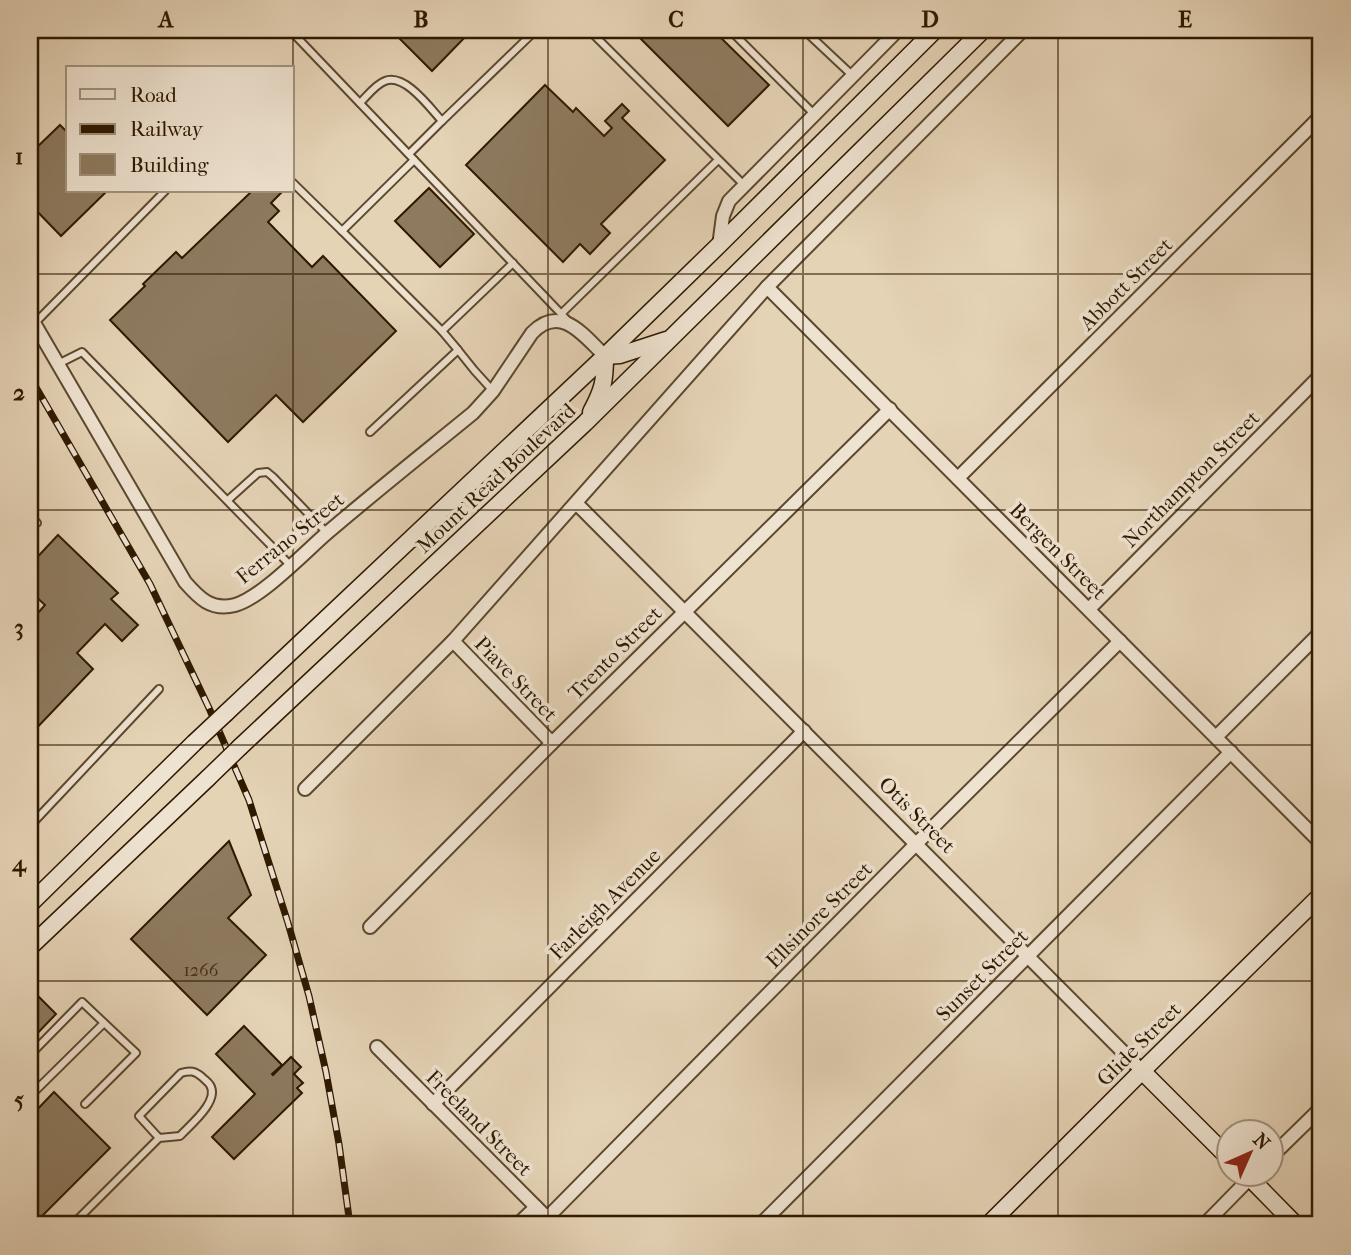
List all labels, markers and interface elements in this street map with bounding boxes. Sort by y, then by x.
text: A [157,6,175,33]
text: B [414,6,429,33]
text: C [668,6,684,33]
text: D [921,6,939,33]
text: E [1178,6,1192,33]
legend [66,66,294,192]
text: Road [130,83,177,107]
text: Railway [130,117,204,141]
text: 1 [15,143,23,170]
text: Building [130,153,209,177]
street label: Abbott Street [1074,232,1178,336]
text: 2 [13,379,25,406]
street label: Mount Read Boulevard [412,398,581,558]
street label: Northampton Street [1118,405,1265,552]
street label: Ferrano Street [231,487,349,589]
street label: Bergen Street [1005,498,1112,605]
street label: Trento Street [563,601,667,705]
text: 3 [14,614,24,641]
street label: Piave Street [470,632,563,727]
street label: Otis Street [874,772,960,858]
street label: Farleigh Avenue [545,844,665,964]
text: 4 [11,850,27,877]
street label: Ellsinore Street [761,857,877,973]
street label: Sunset Street [931,924,1033,1026]
house number: 1266 [183,960,219,981]
street label: Glide Street [1092,997,1186,1091]
street label: Freeland Street [421,1065,537,1181]
text: 5 [14,1086,24,1113]
north arrow [1214,1118,1284,1188]
text: N [1248,1129,1275,1155]

